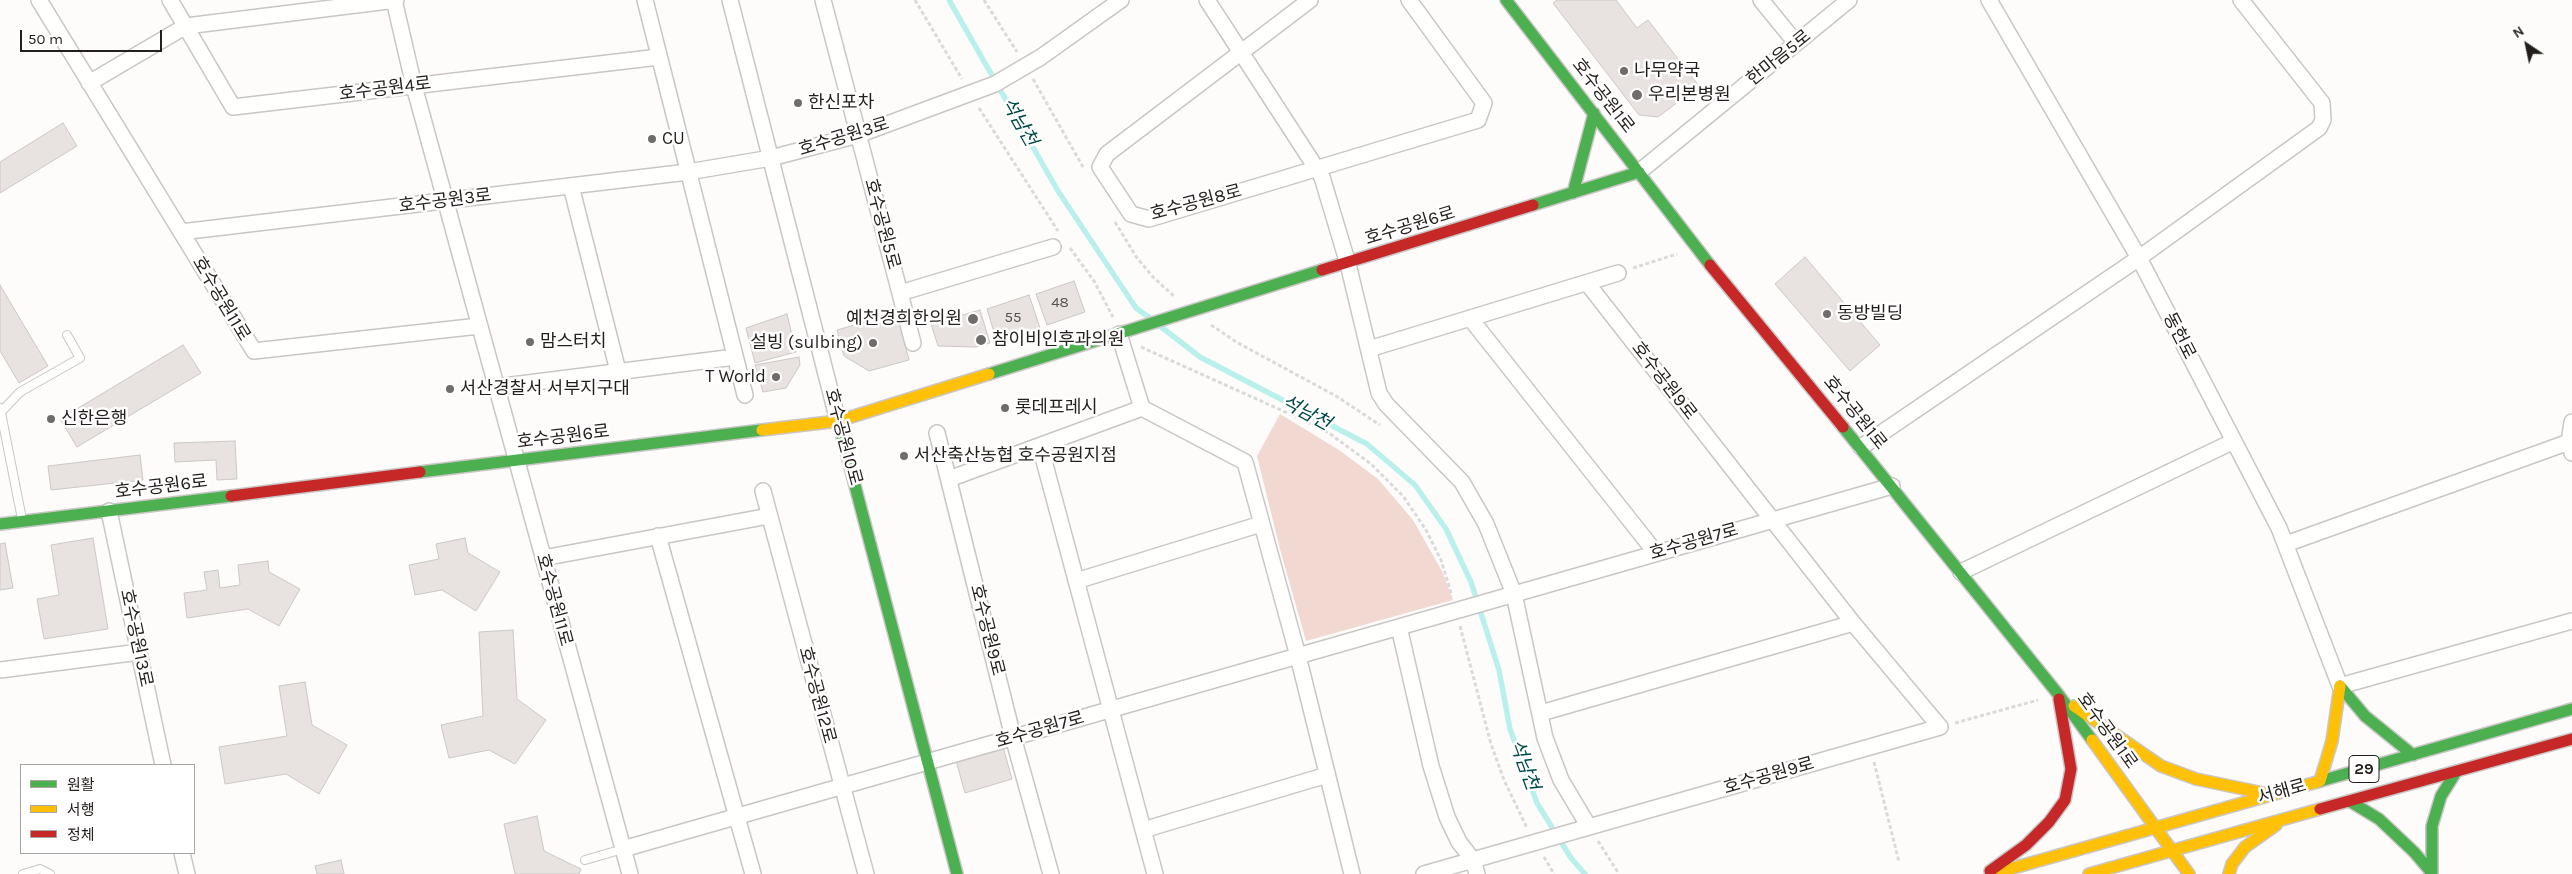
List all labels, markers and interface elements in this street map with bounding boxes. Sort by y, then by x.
scale bar [22,20,165,52]
north arrow [2502,20,2552,70]
text: N [2509,22,2527,42]
street label: 한마음5로 [1743,26,1815,90]
text: 50 m [28,30,63,48]
street label: 호수공원1로 [1567,54,1639,138]
place label: 나무약국 [1634,60,1700,82]
marker: 나무약국 [1618,65,1630,77]
street label: 호수공원4로 [338,73,432,105]
place label: 우리본병원 [1648,84,1731,106]
marker: 우리본병원 [1630,88,1644,102]
place label: 한신포차 [808,92,874,114]
water label: 석남천 [996,94,1042,150]
marker: 한신포차 [792,97,804,109]
street label: 호수공원3로 [796,113,892,161]
place label: CU [662,128,685,150]
marker: CU [646,133,658,145]
street label: 호수공원5로 [860,176,904,272]
street label: 호수공원8로 [1148,180,1244,226]
street label: 호수공원3로 [397,185,493,217]
street label: 호수공원6로 [1362,202,1458,250]
street label: 호수공원11로 [187,253,255,345]
house number: 48 [1051,294,1069,312]
place label: 동방빌딩 [1837,303,1903,325]
place label: 예천경희한의원 [846,308,962,330]
marker: 동방빌딩 [1821,308,1833,320]
house number: 55 [1005,309,1021,327]
street label: 동헌로 [2158,309,2200,363]
marker: 예천경희한의원 [966,312,980,326]
place label: 참이비인후과의원 [992,329,1124,351]
place label: 맘스터치 [540,331,606,353]
place label: 설빙 (sulbing) [750,332,863,354]
marker: 참이비인후과의원 [974,333,988,347]
marker: 맘스터치 [524,336,536,348]
marker: 설빙 (sulbing) [867,337,879,349]
street label: 호수공원9로 [1627,338,1701,424]
place label: T World [705,366,766,388]
marker: T World [770,371,782,383]
street label: 호수공원1로 [1819,372,1891,454]
place label: 서산경찰서 서부지구대 [460,378,630,400]
marker: 서산경찰서 서부지구대 [444,383,456,395]
street label: 호수공원10로 [820,386,866,488]
water label: 석남천 [1277,391,1335,435]
place label: 롯데프레시 [1015,397,1098,419]
marker: 롯데프레시 [999,402,1011,414]
place label: 신한은행 [61,408,127,430]
marker: 신한은행 [45,413,57,425]
street label: 호수공원6로 [515,421,611,453]
place label: 서산축산농협 호수공원지점 [914,445,1117,467]
marker: 서산축산농협 호수공원지점 [898,450,910,462]
street label: 호수공원6로 [113,471,209,503]
street label: 호수공원7로 [1647,519,1741,565]
street label: 호수공원11로 [531,551,577,649]
street label: 호수공원9로 [965,582,1009,678]
street label: 호수공원13로 [115,587,157,689]
street label: 호수공원12로 [794,644,840,746]
street label: 호수공원1로 [2072,689,2142,773]
street label: 호수공원7로 [993,707,1087,753]
water label: 석남천 [1504,736,1544,794]
street label: 호수공원9로 [1721,753,1817,799]
road number: 29 [2349,756,2379,782]
legend [20,764,195,854]
street label: 서해로 [2255,775,2309,809]
text: 원활 [67,776,95,794]
text: 서행 [67,801,95,819]
text: 정체 [67,826,95,844]

